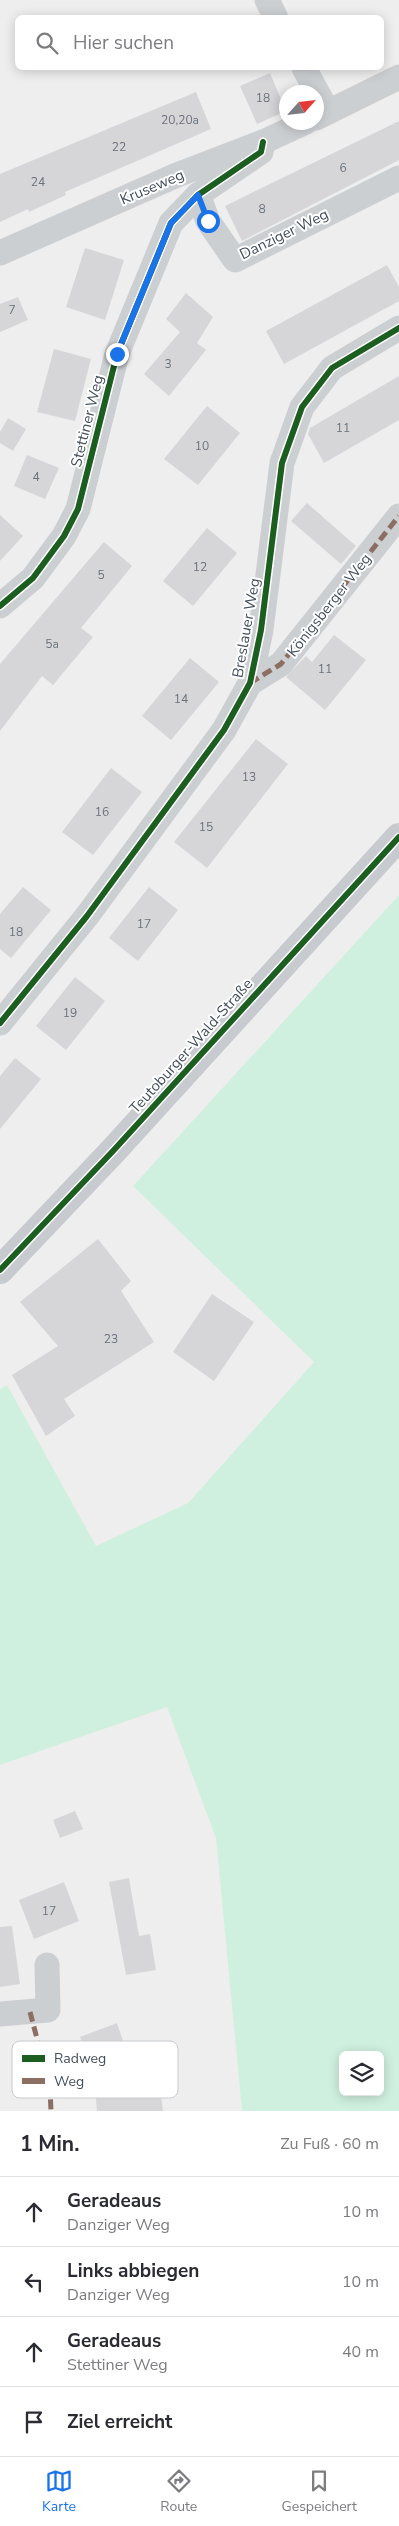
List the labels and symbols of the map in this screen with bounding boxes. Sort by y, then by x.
north arrow [279,85,324,130]
house number: 18 [256,90,270,106]
house number: 20,20a [161,112,199,128]
house number: 22 [112,139,126,155]
house number: 6 [339,160,347,176]
street label: Kruseweg [117,165,187,209]
house number: 24 [31,174,45,190]
house number: 8 [258,201,266,217]
street label: Danziger Weg [236,204,332,264]
route start [197,210,220,233]
house number: 7 [8,302,16,318]
route end [106,343,129,366]
house number: 3 [164,356,172,372]
street label: Stettiner Weg [66,373,108,469]
house number: 11 [336,420,350,436]
house number: 10 [195,438,209,454]
house number: 4 [32,469,40,485]
street label: Königsberger Weg [282,549,376,661]
house number: 12 [193,559,207,575]
house number: 5 [97,567,105,583]
street label: Breslauer Weg [227,577,265,679]
house number: 5a [45,636,59,652]
house number: 11 [318,661,332,677]
house number: 14 [174,691,188,707]
house number: 13 [242,769,256,785]
house number: 16 [95,804,109,820]
house number: 15 [199,819,213,835]
house number: 17 [137,916,151,932]
house number: 18 [9,924,23,940]
street label: Teutoburger-Wald-Straße [125,974,257,1118]
house number: 19 [63,1005,77,1021]
house number: 23 [104,1331,118,1347]
house number: 17 [42,1903,56,1919]
legend [12,2041,178,2098]
text: Radweg [54,2049,106,2068]
text: Weg [54,2072,84,2091]

